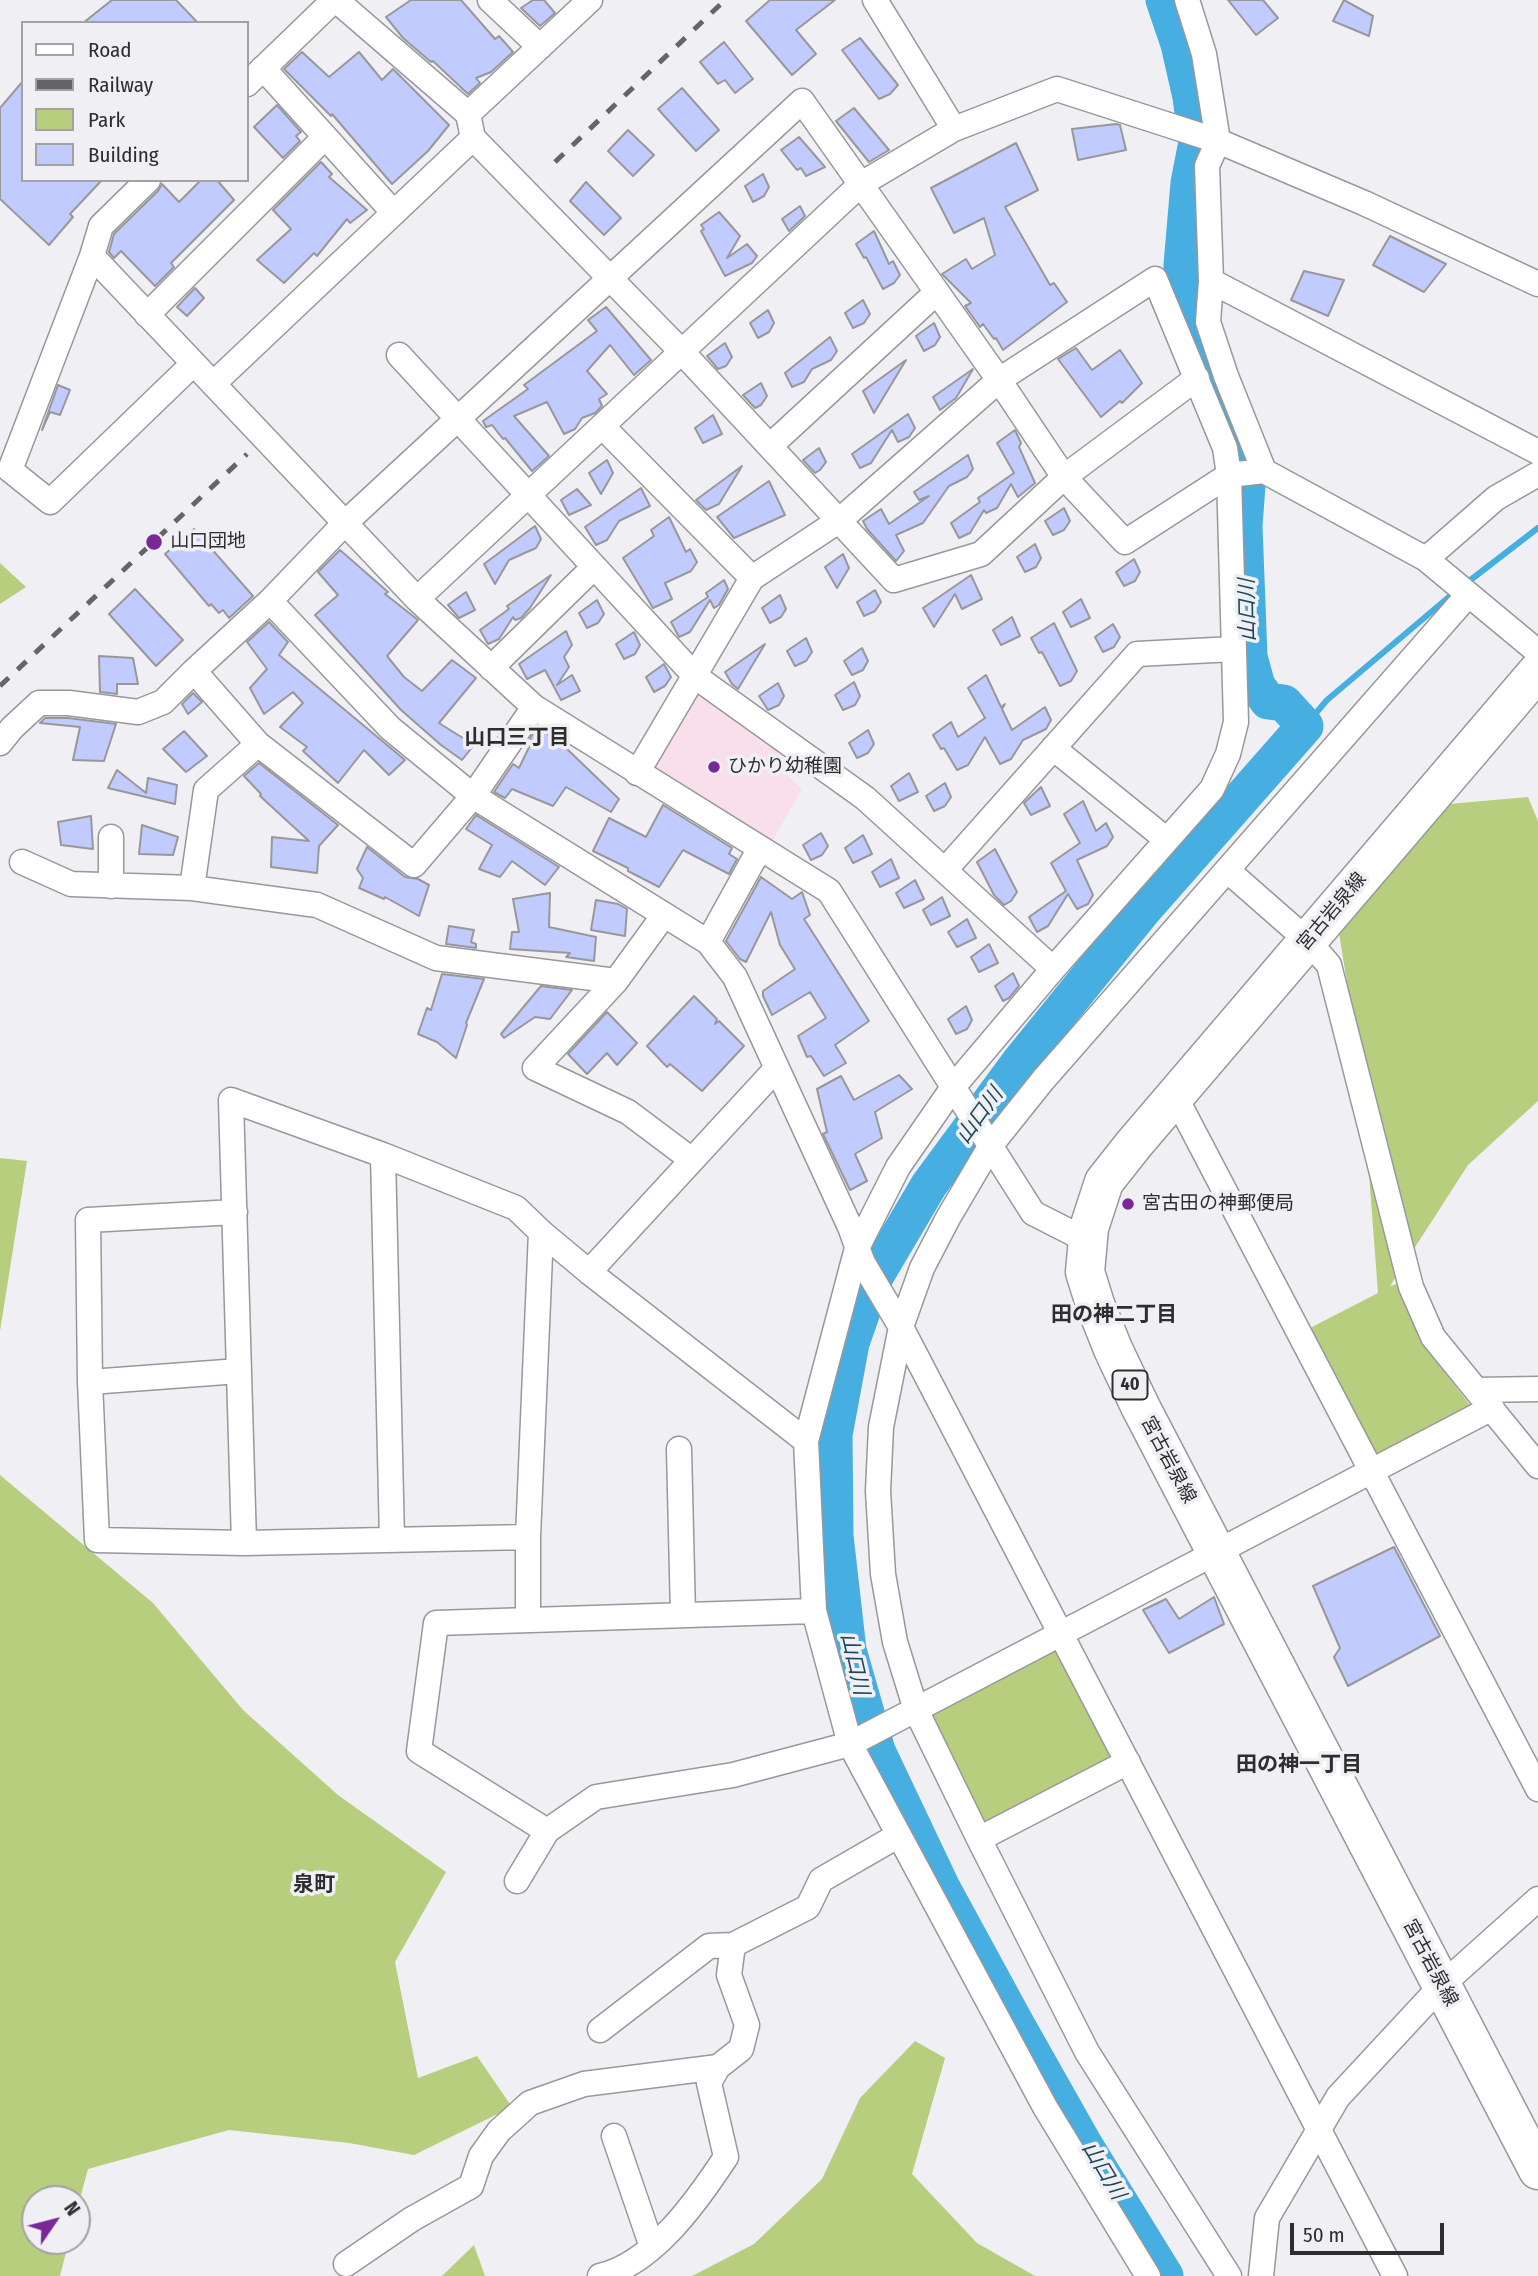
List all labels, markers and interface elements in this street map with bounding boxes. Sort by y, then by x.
legend [21,21,248,182]
text: Road [88,37,132,63]
text: Railway [88,72,153,98]
text: Park [88,107,125,133]
text: Building [88,142,159,168]
place label: 山口団地 [170,531,246,553]
marker: 山口団地 [144,532,164,552]
water label: 山口川 [1235,578,1261,642]
district label: 山口三丁目 [465,725,569,751]
place label: ひかり幼稚園 [728,756,842,778]
marker: ひかり幼稚園 [706,759,722,775]
street label: 宮古岩泉線 [1293,868,1371,956]
water label: 山口川 [951,1083,1009,1149]
place label: 宮古田の神郵便局 [1142,1193,1294,1215]
marker: 宮古田の神郵便局 [1120,1196,1136,1212]
district label: 田の神二丁目 [1051,1302,1177,1328]
road number: 40 [1112,1370,1148,1400]
street label: 宮古岩泉線 [1136,1413,1200,1507]
water label: 山口川 [835,1630,873,1698]
district label: 田の神一丁目 [1236,1752,1362,1778]
district label: 泉町 [293,1872,335,1898]
street label: 宮古岩泉線 [1398,1916,1462,2010]
water label: 山口川 [1076,2138,1130,2204]
north arrow [21,2185,91,2255]
text: N [59,2198,85,2220]
scale bar [1293,2210,1447,2254]
text: 50 m [1303,2222,1345,2248]

